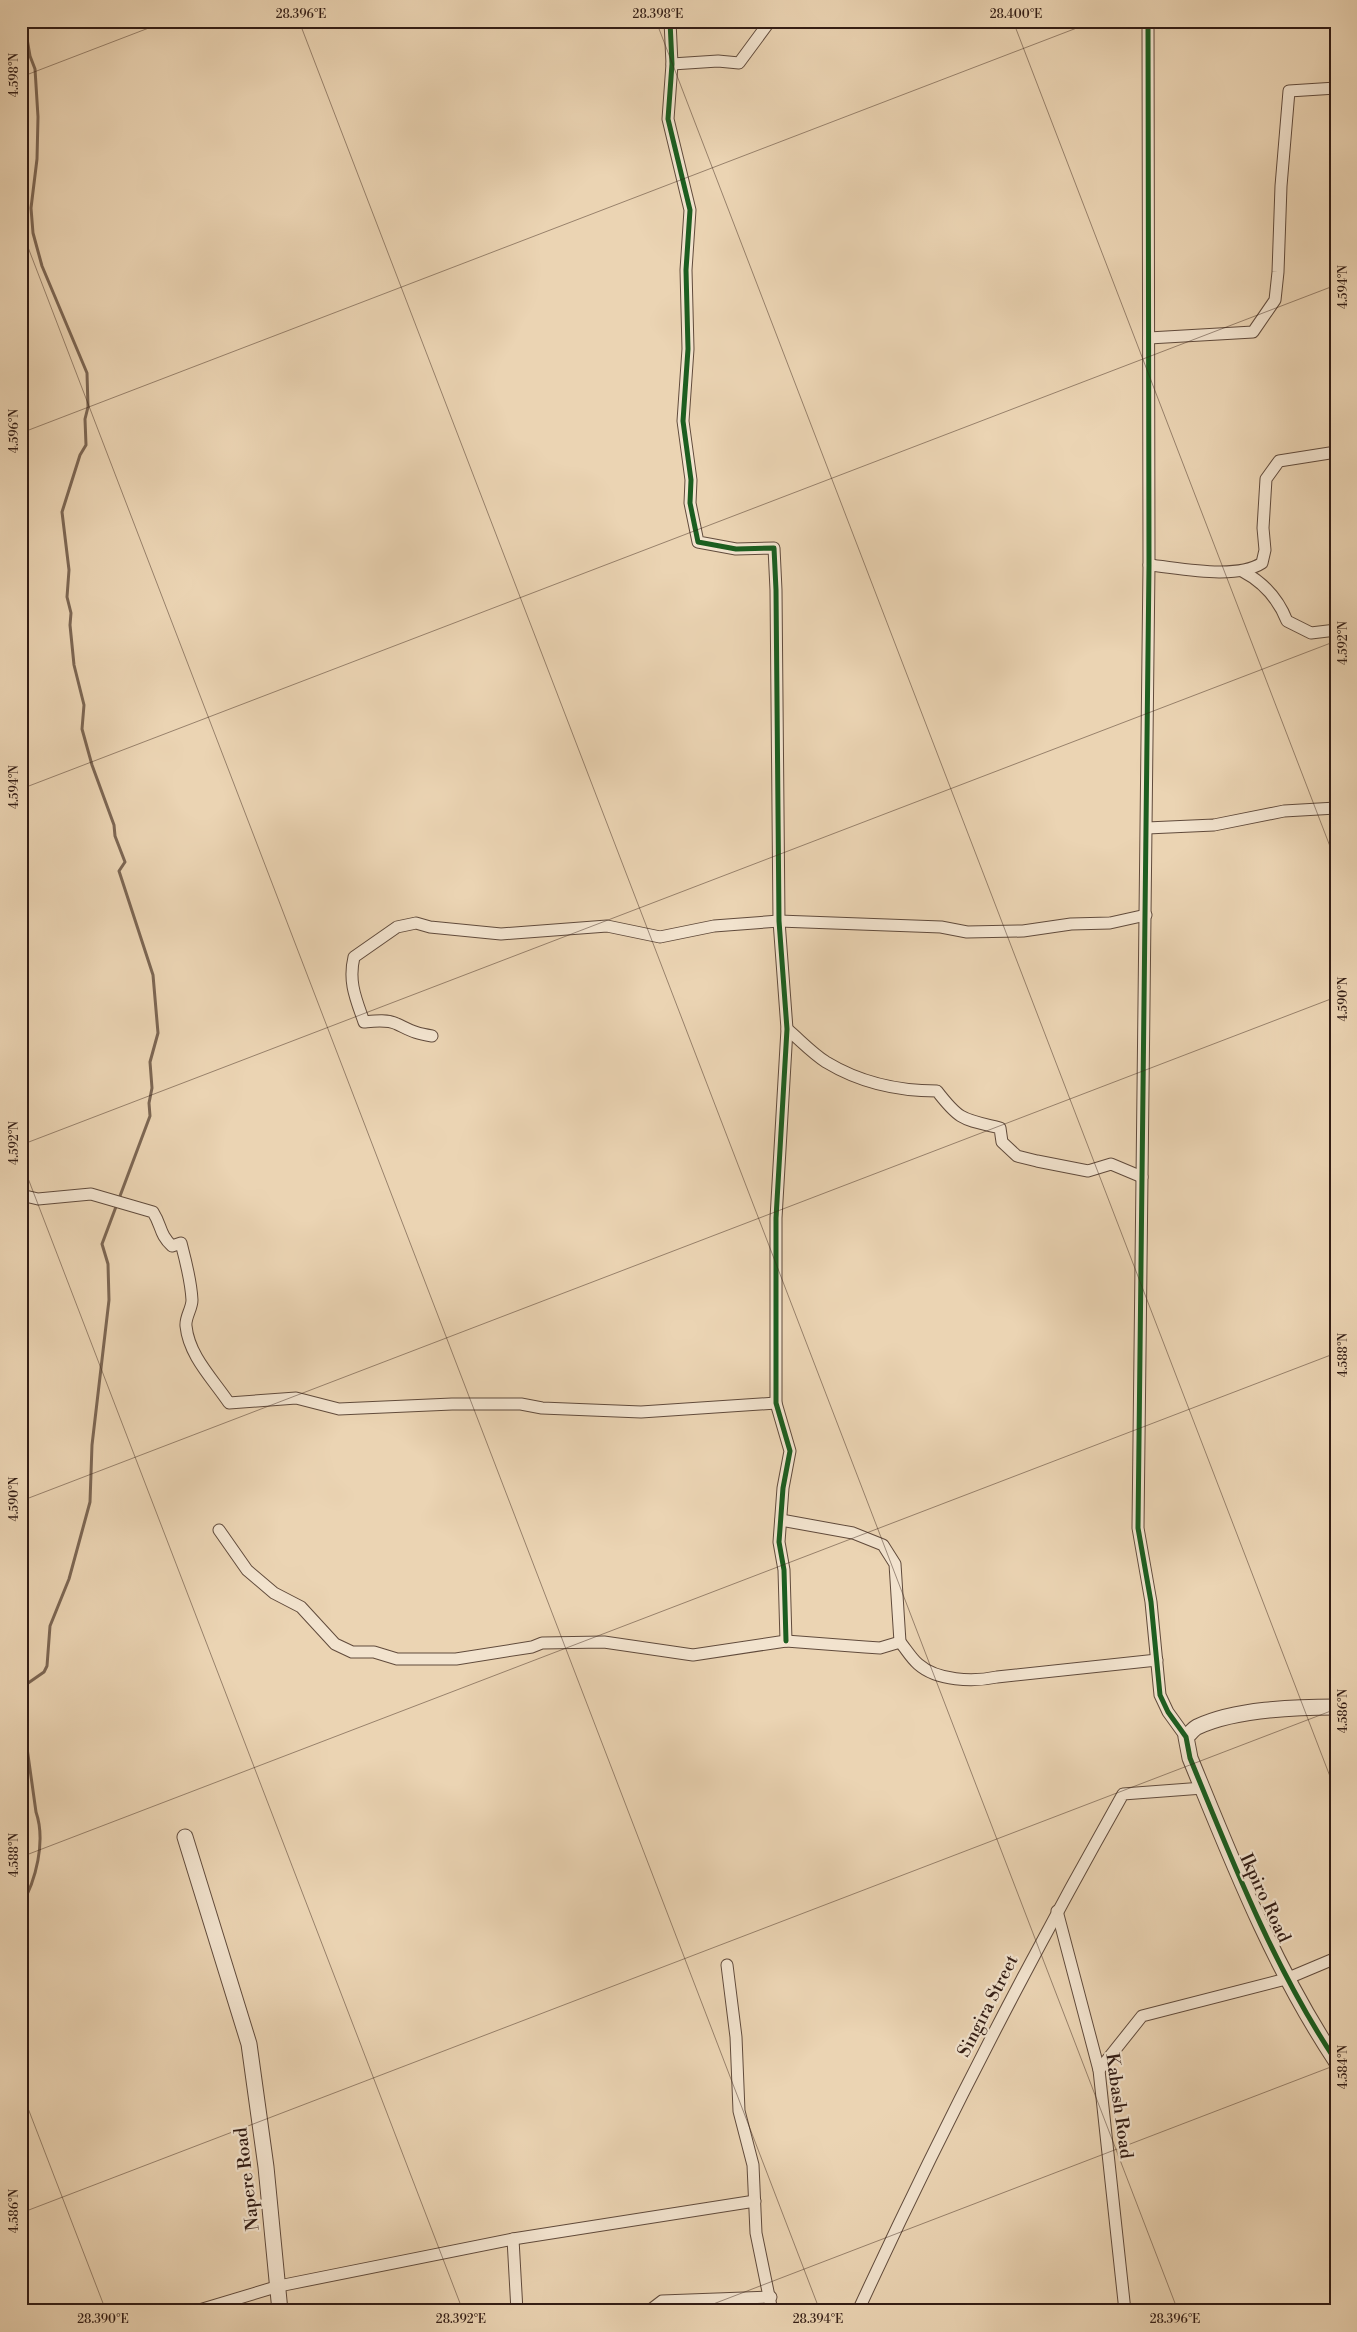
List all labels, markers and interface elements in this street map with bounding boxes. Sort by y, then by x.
text: 28.396°E [276,7,326,22]
text: 28.398°E [633,7,683,22]
text: 28.400°E [990,7,1042,22]
text: 4.598°N [7,53,22,97]
text: 4.594°N [1336,265,1351,309]
text: 4.596°N [7,409,22,453]
text: 4.592°N [1336,621,1351,665]
text: 4.594°N [7,765,22,809]
text: 4.590°N [1336,976,1351,1021]
text: 4.592°N [7,1121,22,1165]
text: 4.588°N [1336,1333,1351,1377]
text: 4.590°N [7,1476,22,1521]
text: 4.586°N [1336,1689,1351,1733]
text: 4.588°N [7,1833,22,1877]
street label: Ikpiro Road [1234,1850,1296,1947]
street label: Singira Street [952,1950,1024,2061]
text: 4.584°N [1336,2045,1351,2089]
street label: Kabash Road [1100,2052,1138,2161]
street label: Napere Road [229,2125,265,2232]
text: 4.586°N [7,2189,22,2233]
text: 28.390°E [77,2312,129,2327]
text: 28.392°E [436,2312,486,2327]
text: 28.394°E [793,2312,843,2327]
text: 28.396°E [1150,2312,1200,2327]

